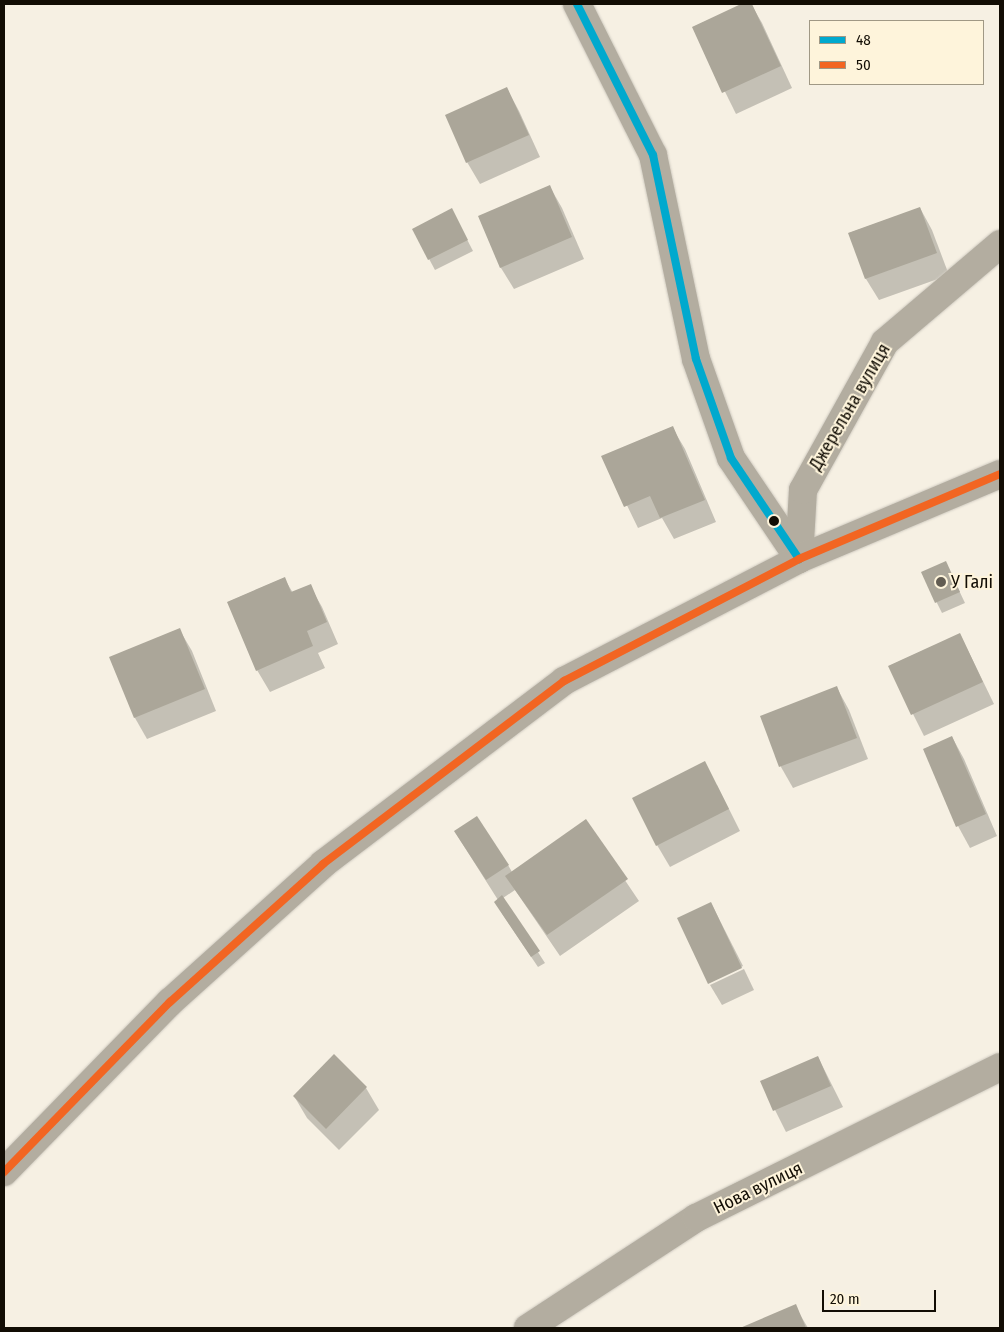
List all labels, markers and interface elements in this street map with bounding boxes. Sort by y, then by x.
legend [809,20,984,85]
text: 48 [856,31,871,49]
text: 50 [856,56,871,74]
street label: Джерельна вулиця [805,340,895,474]
unlabelled marker [769,516,779,526]
place label: У Галі [951,571,993,593]
marker: У Галі [935,576,947,588]
street label: Нова вулиця [710,1157,806,1219]
scale bar [824,1280,938,1312]
text: 20 m [830,1290,860,1308]

